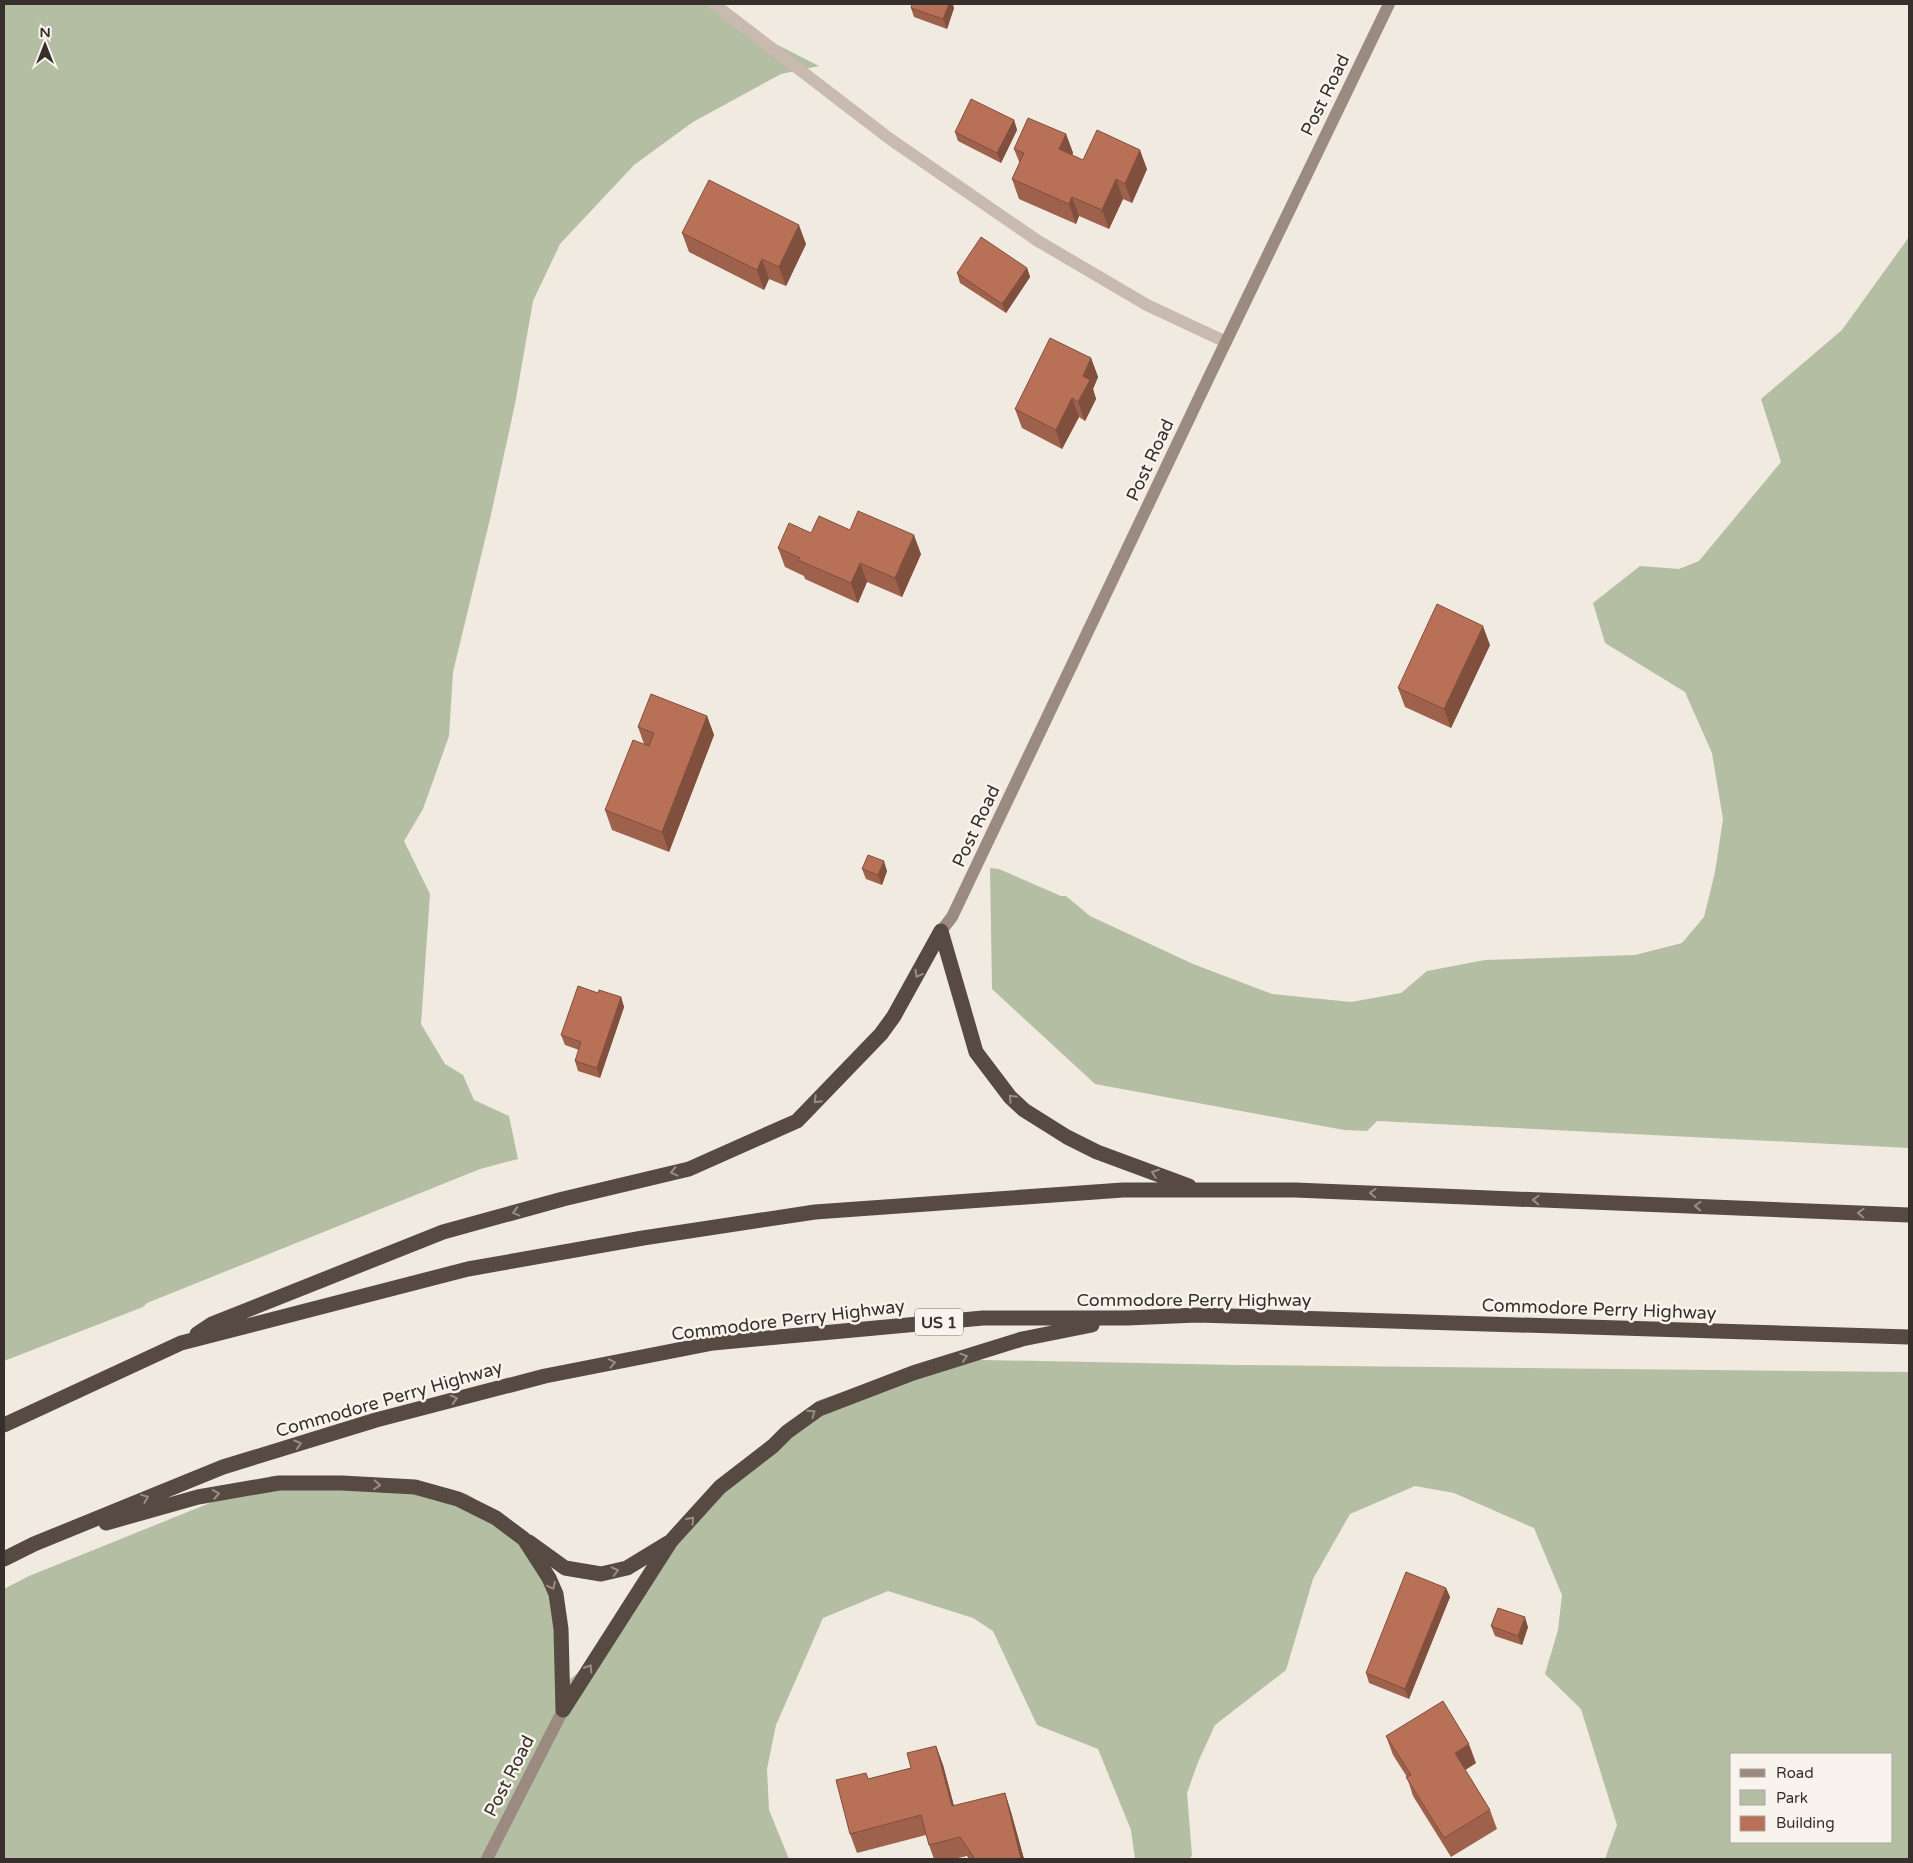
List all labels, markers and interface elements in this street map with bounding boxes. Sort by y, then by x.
north arrow [20,20,70,70]
text: N [39,24,51,41]
street label: Post Road [1296,51,1354,139]
street label: Post Road [1121,415,1179,505]
street label: Post Road [947,781,1005,871]
one-way arrow [914,969,924,978]
one-way arrow [814,1094,823,1103]
one-way arrow [1009,1095,1018,1104]
one-way arrow [669,1166,678,1177]
one-way arrow [1151,1169,1159,1179]
one-way arrow [1369,1188,1377,1198]
one-way arrow [1532,1194,1540,1205]
one-way arrow [1694,1201,1702,1212]
one-way arrow [513,1206,521,1216]
one-way arrow [1856,1208,1864,1219]
street label: Commodore Perry Highway [1077,1289,1312,1311]
street label: Commodore Perry Highway [1481,1294,1717,1324]
street label: Commodore Perry Highway [670,1295,906,1345]
road number: US 1 [915,1308,963,1335]
one-way arrow [960,1353,968,1363]
street label: Commodore Perry Highway [273,1356,505,1442]
one-way arrow [608,1358,617,1368]
one-way arrow [450,1395,458,1405]
one-way arrow [807,1410,816,1419]
one-way arrow [293,1439,301,1449]
one-way arrow [374,1479,382,1490]
one-way arrow [211,1490,220,1500]
one-way arrow [140,1494,149,1505]
one-way arrow [685,1516,694,1525]
one-way arrow [611,1566,620,1577]
one-way arrow [546,1581,556,1590]
one-way arrow [583,1665,592,1674]
street label: Post Road [479,1732,539,1820]
legend [1730,1753,1893,1843]
text: Road [1776,1764,1814,1782]
text: Park [1776,1789,1808,1807]
text: Building [1776,1814,1835,1832]

